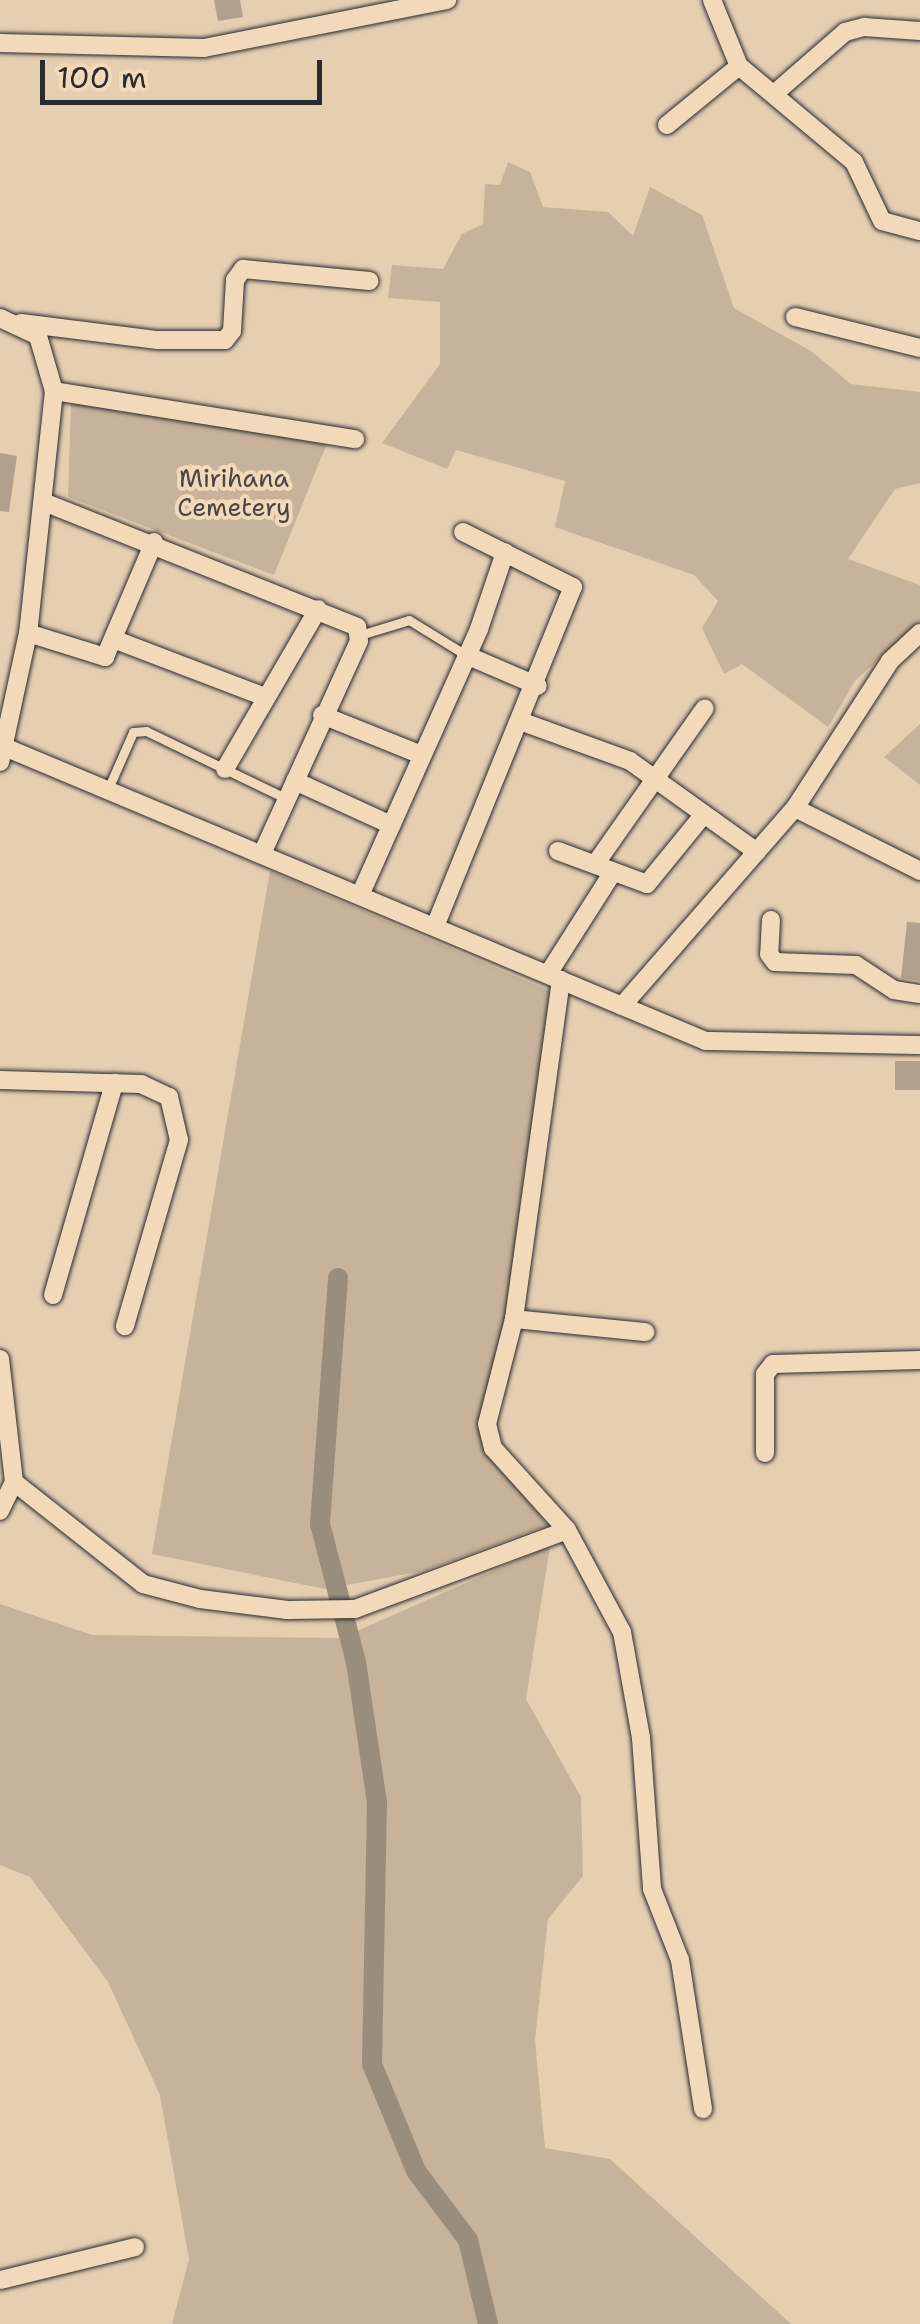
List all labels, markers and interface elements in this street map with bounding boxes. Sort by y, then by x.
scale bar [45,40,328,102]
text: 100 m [57,57,147,98]
park label: Mirihana Cemetery [177,464,291,523]

